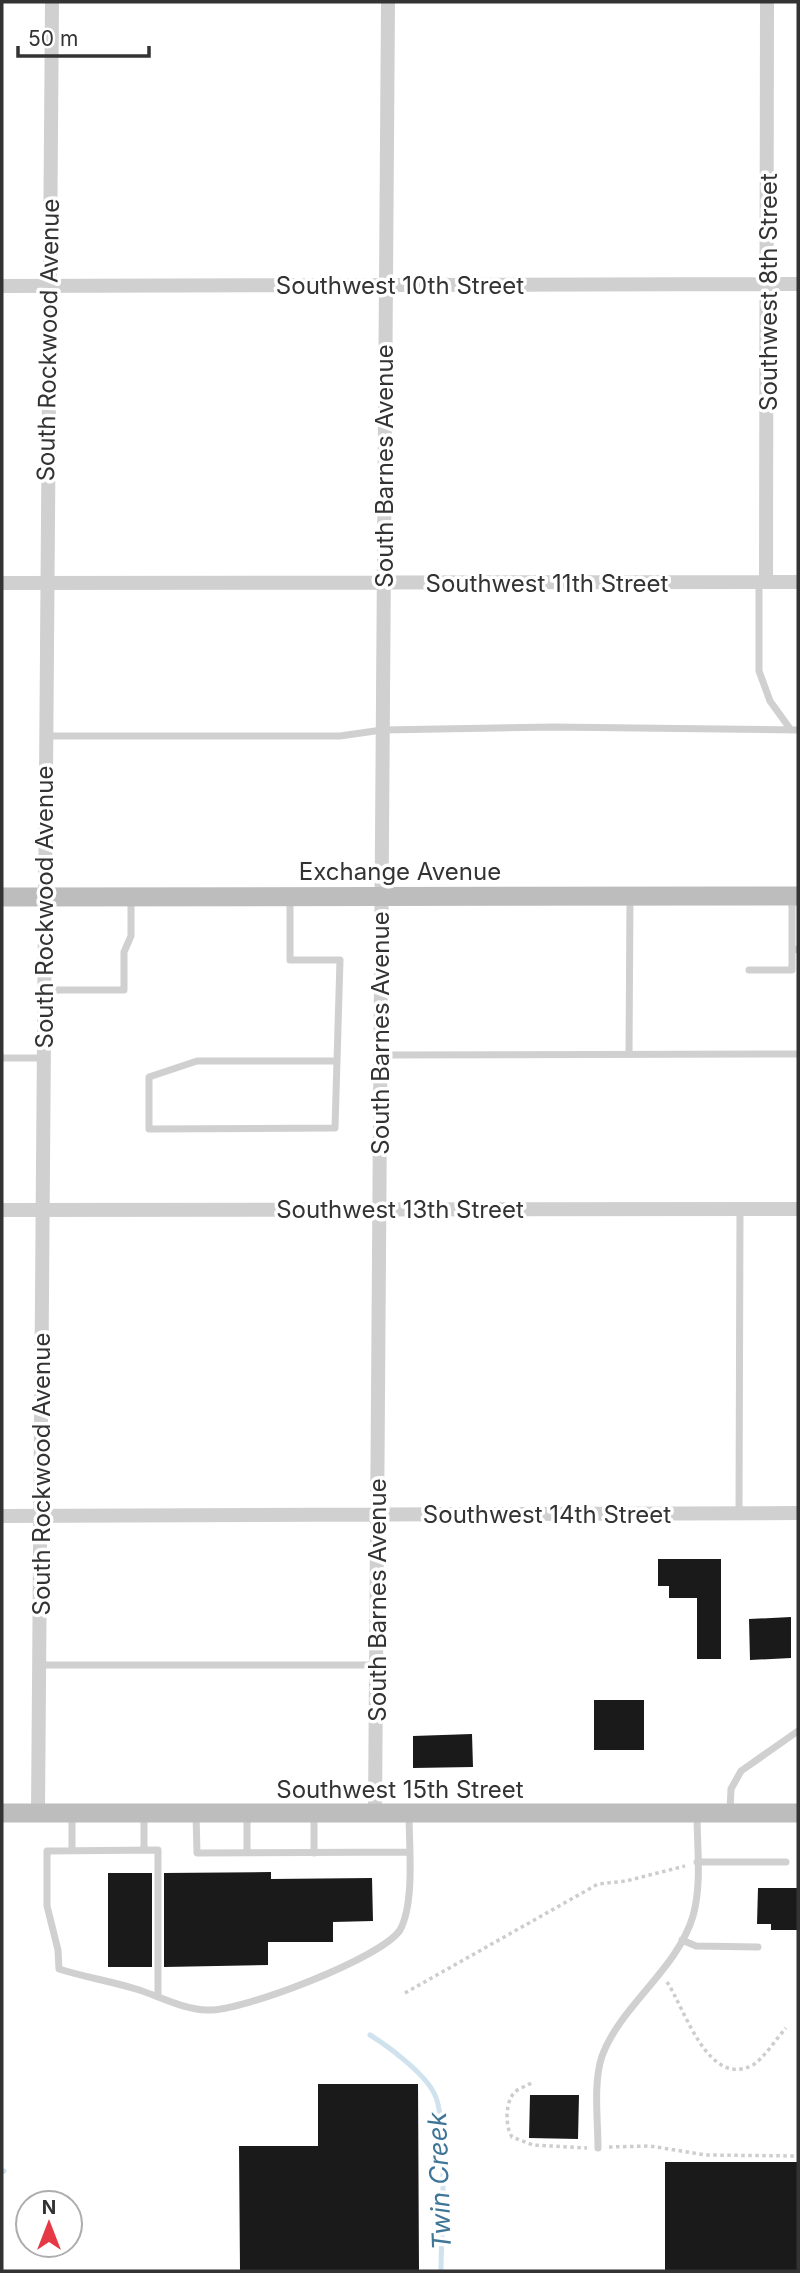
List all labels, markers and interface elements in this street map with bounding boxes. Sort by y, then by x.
scale bar [18,14,149,58]
text: 50 m [28,26,78,51]
street label: Southwest 8th Street [754,173,783,411]
street label: South Rockwood Avenue [31,198,65,482]
street label: Southwest 10th Street [276,271,524,300]
street label: South Barnes Avenue [370,344,399,588]
street label: Southwest 11th Street [426,569,669,598]
street label: South Rockwood Avenue [30,766,59,1048]
street label: Exchange Avenue [299,857,501,886]
street label: South Barnes Avenue [366,911,395,1155]
street label: Southwest 13th Street [276,1195,524,1224]
street label: South Rockwood Avenue [27,1333,56,1615]
street label: South Barnes Avenue [363,1478,392,1722]
street label: Southwest 14th Street [423,1500,671,1529]
street label: Southwest 15th Street [276,1775,524,1804]
water label: Twin Creek [421,2111,457,2251]
north arrow [14,2189,84,2259]
text: N [42,2196,56,2219]

